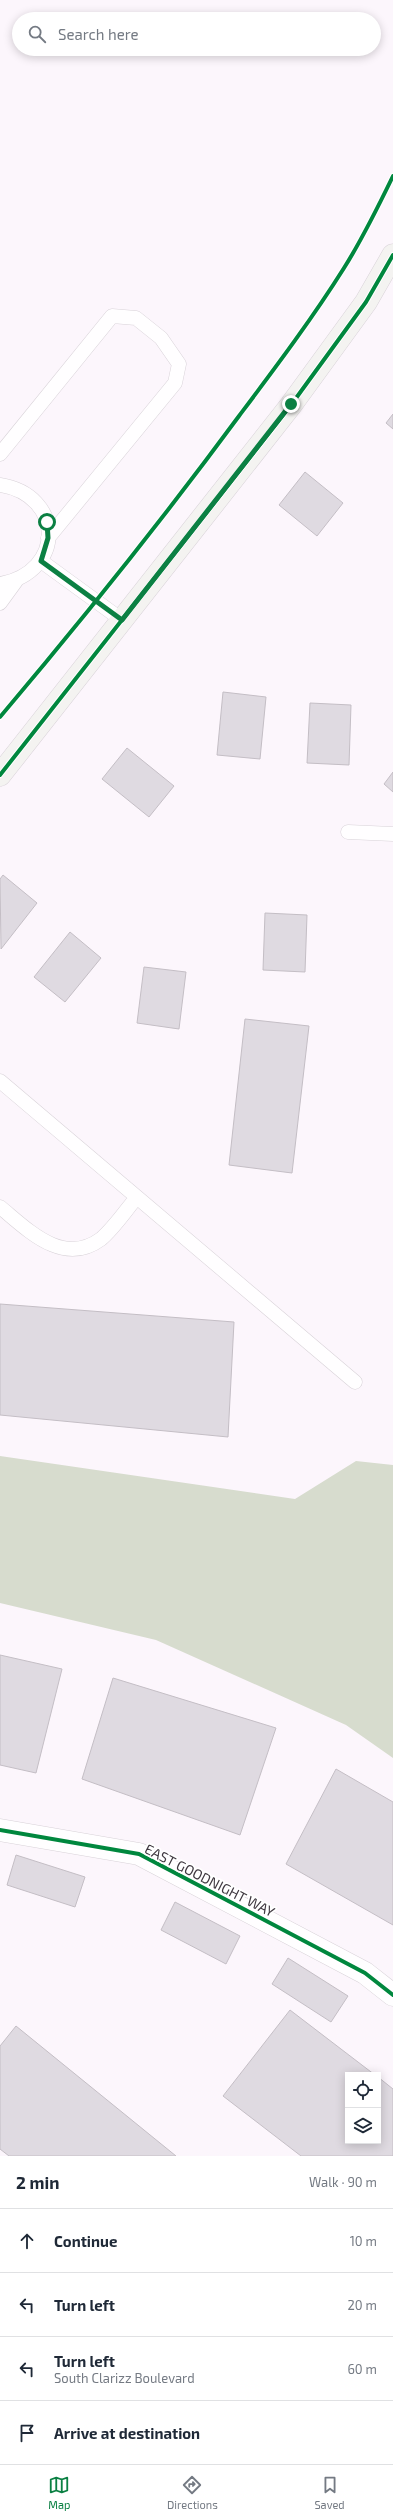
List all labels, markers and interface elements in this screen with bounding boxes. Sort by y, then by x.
search box [12,12,381,56]
icon: search [26,23,48,45]
text: Search here [58,25,139,43]
route end [282,395,300,413]
route start [38,513,56,531]
street label: EAST GOODNIGHT WAY [142,1840,278,1920]
map controls [345,2072,381,2144]
button: locate [345,2072,381,2108]
button: layers [345,2108,381,2144]
text: 2 min [16,2172,59,2192]
text: Walk · 90 m [309,2174,377,2190]
icon: ahead [16,2230,38,2252]
text: Continue [54,2232,117,2250]
text: 10 m [350,2233,377,2249]
icon: left [16,2294,38,2316]
text: Turn left [54,2296,115,2314]
text: 20 m [348,2297,377,2313]
text: Turn left [54,2352,115,2370]
icon: left [16,2358,38,2380]
text: 60 m [347,2361,377,2377]
text: South Clarizz Boulevard [54,2370,195,2386]
icon: arrive [16,2422,38,2444]
text: Arrive at destination [54,2424,200,2442]
tab: Map [48,2474,70,2511]
tab: Directions [167,2474,218,2511]
tab: Saved [314,2474,345,2511]

